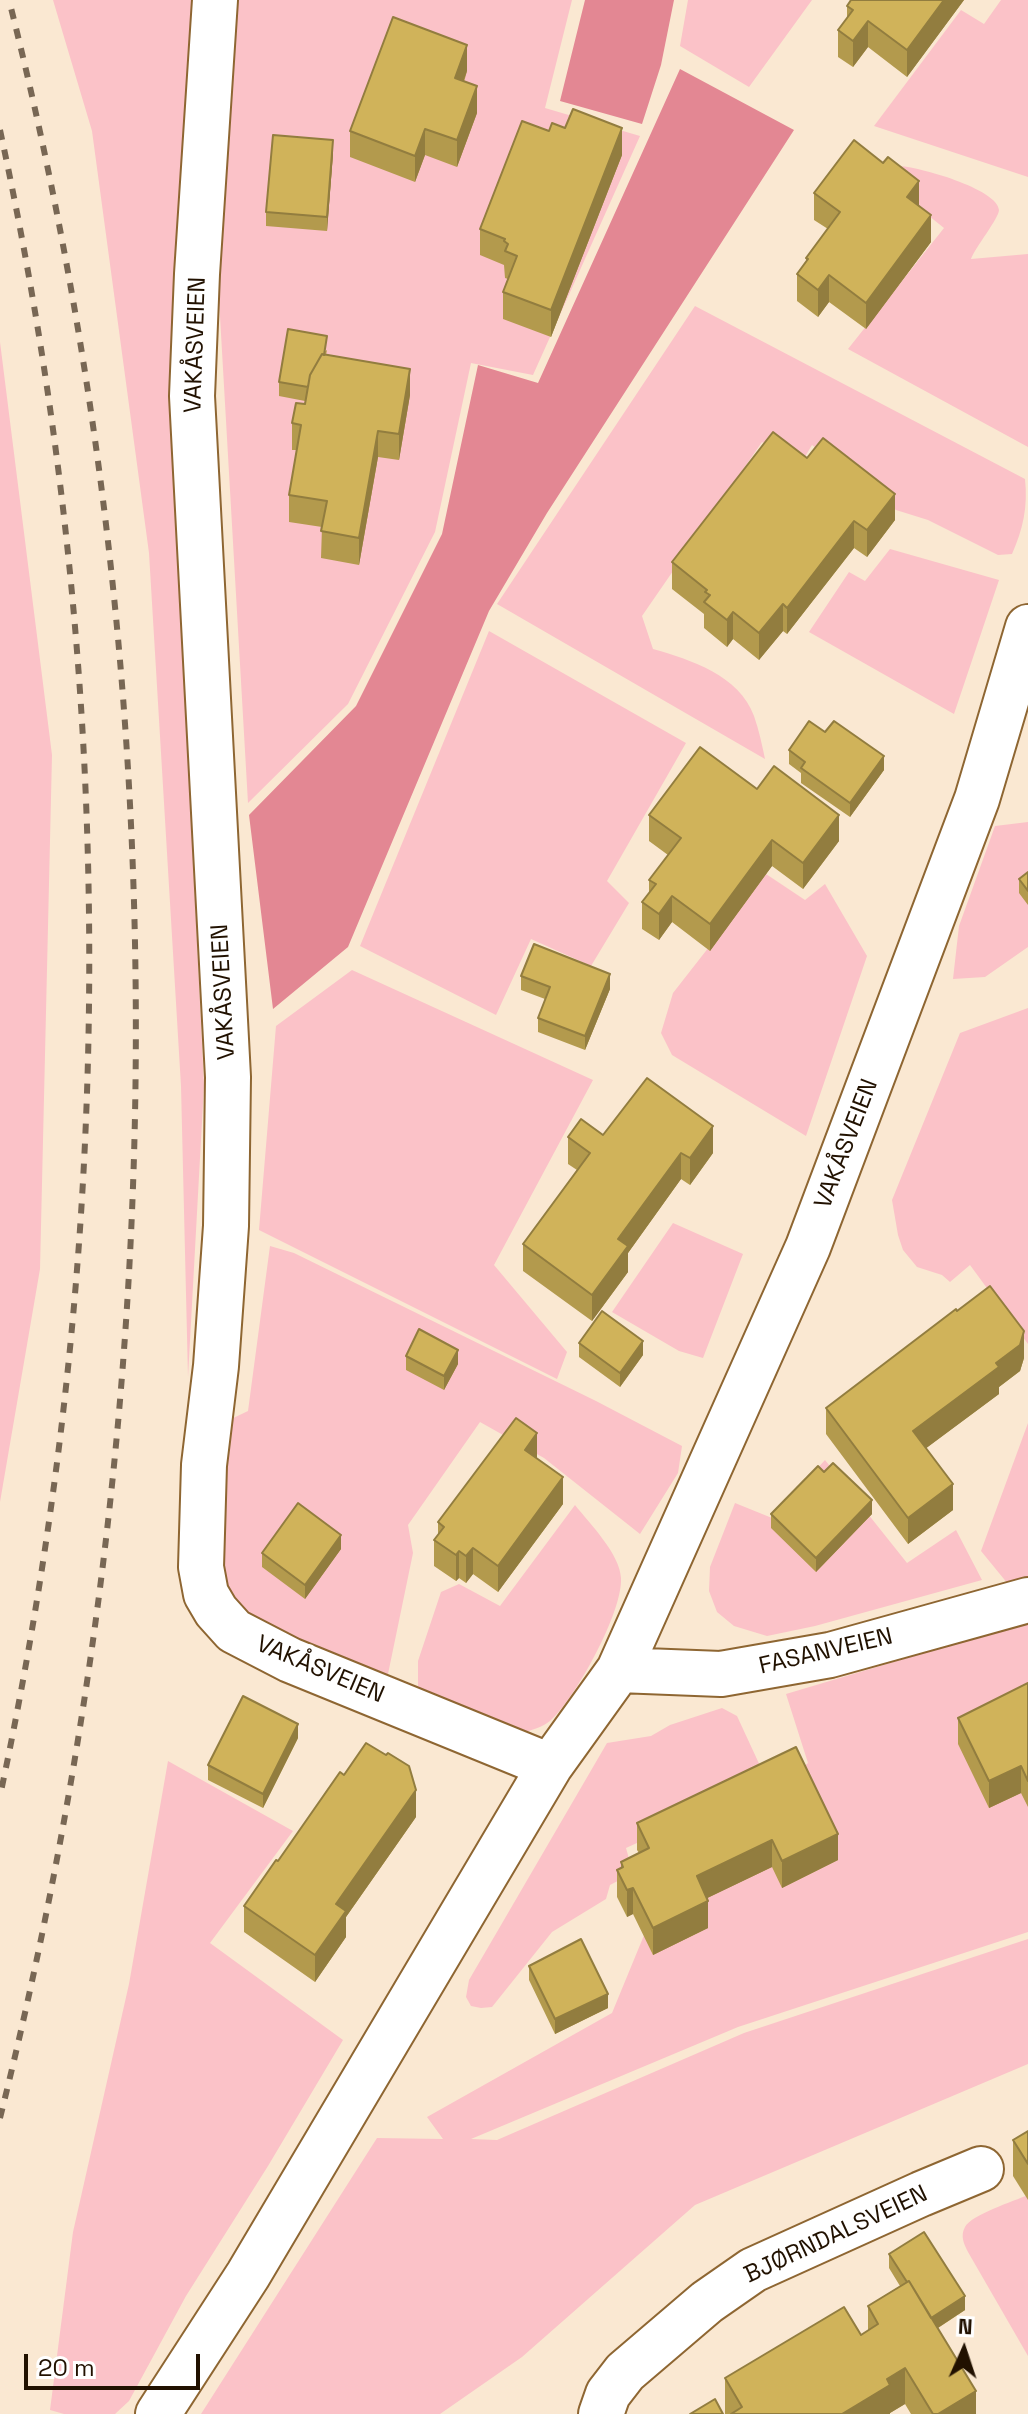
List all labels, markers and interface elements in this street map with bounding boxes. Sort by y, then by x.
street label: VAKÅSVEIEN [179,276,213,414]
street label: VAKÅSVEIEN [206,923,242,1061]
street label: VAKÅSVEIEN [809,1075,885,1213]
street label: FASANVEIEN [756,1623,896,1681]
street label: VAKÅSVEIEN [252,1630,388,1710]
street label: BJØRNDALSVEIEN [740,2180,932,2290]
north arrow [924,2310,1004,2390]
text: N [957,2312,973,2340]
scale bar [28,2338,204,2388]
text: 20 m [38,2352,95,2383]

